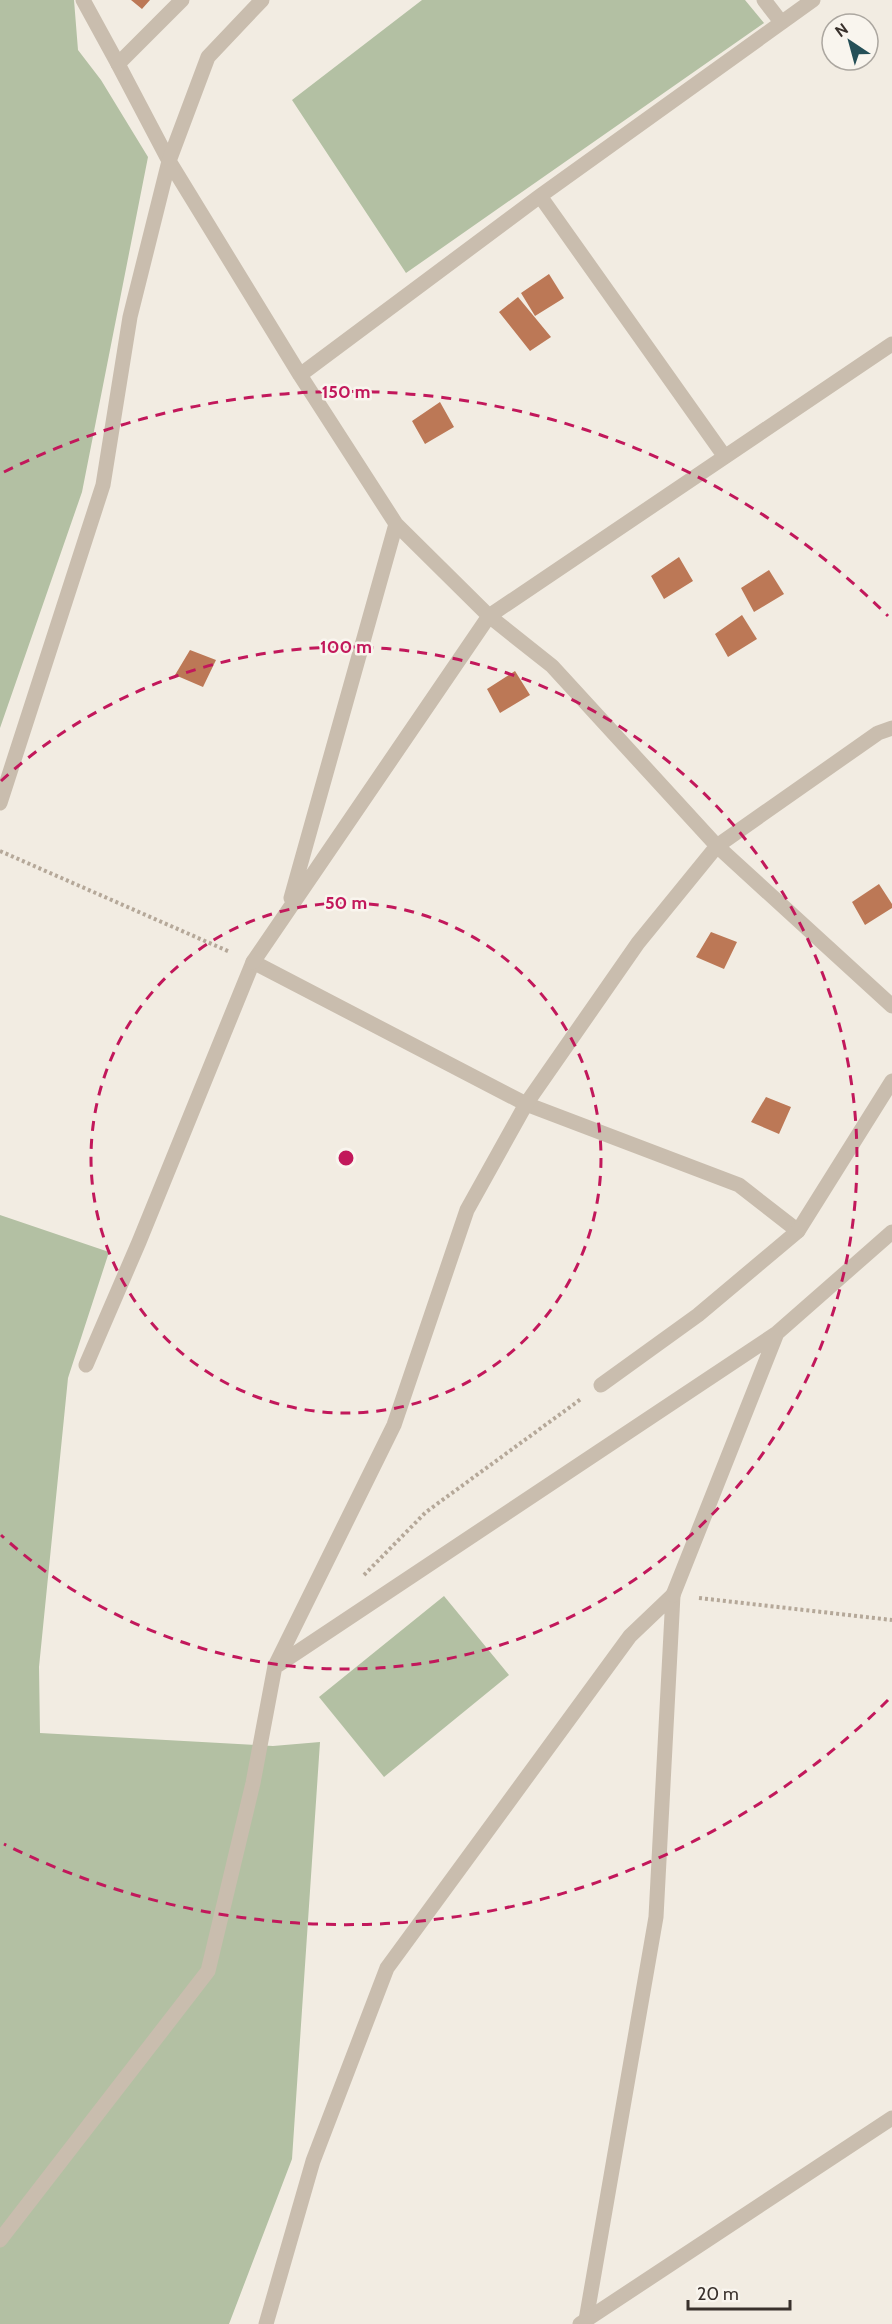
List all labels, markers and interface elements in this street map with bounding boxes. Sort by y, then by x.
north arrow [820,12,880,72]
text: N [831,19,852,41]
text: 150 m [322,381,370,403]
text: 100 m [320,636,372,658]
text: 50 m [325,892,367,914]
centre of rings [336,1148,356,1168]
scale bar [688,2273,790,2311]
text: 20 m [697,2283,739,2305]

